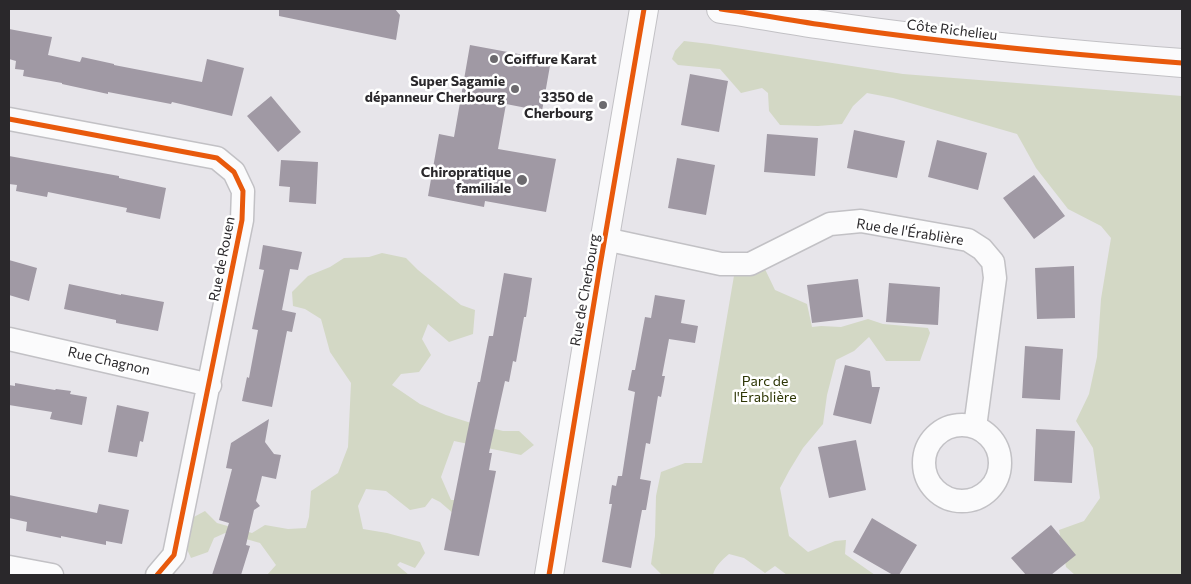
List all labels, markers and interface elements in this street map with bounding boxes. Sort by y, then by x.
street label: Côte Richelieu [906,16,998,44]
place label: Coiffure Karat [504,51,597,67]
marker: Coiffure Karat [488,53,500,65]
place label: Super Sagamie dépanneur Cherbourg [365,73,505,105]
marker: Super Sagamie dépanneur Cherbourg [509,83,521,95]
place label: 3350 de Cherbourg [524,89,593,121]
marker: 3350 de Cherbourg [597,99,609,111]
place label: Chiropratique familiale [421,164,511,196]
marker: Chiropratique familiale [515,173,529,187]
street label: Rue de Rouen [206,215,238,303]
street label: Rue de l'Érablière [855,215,965,249]
street label: Rue de Cherbourg [567,233,603,347]
street label: Rue Chagnon [66,343,152,379]
park label: Parc de l'Érablière [733,373,797,406]

